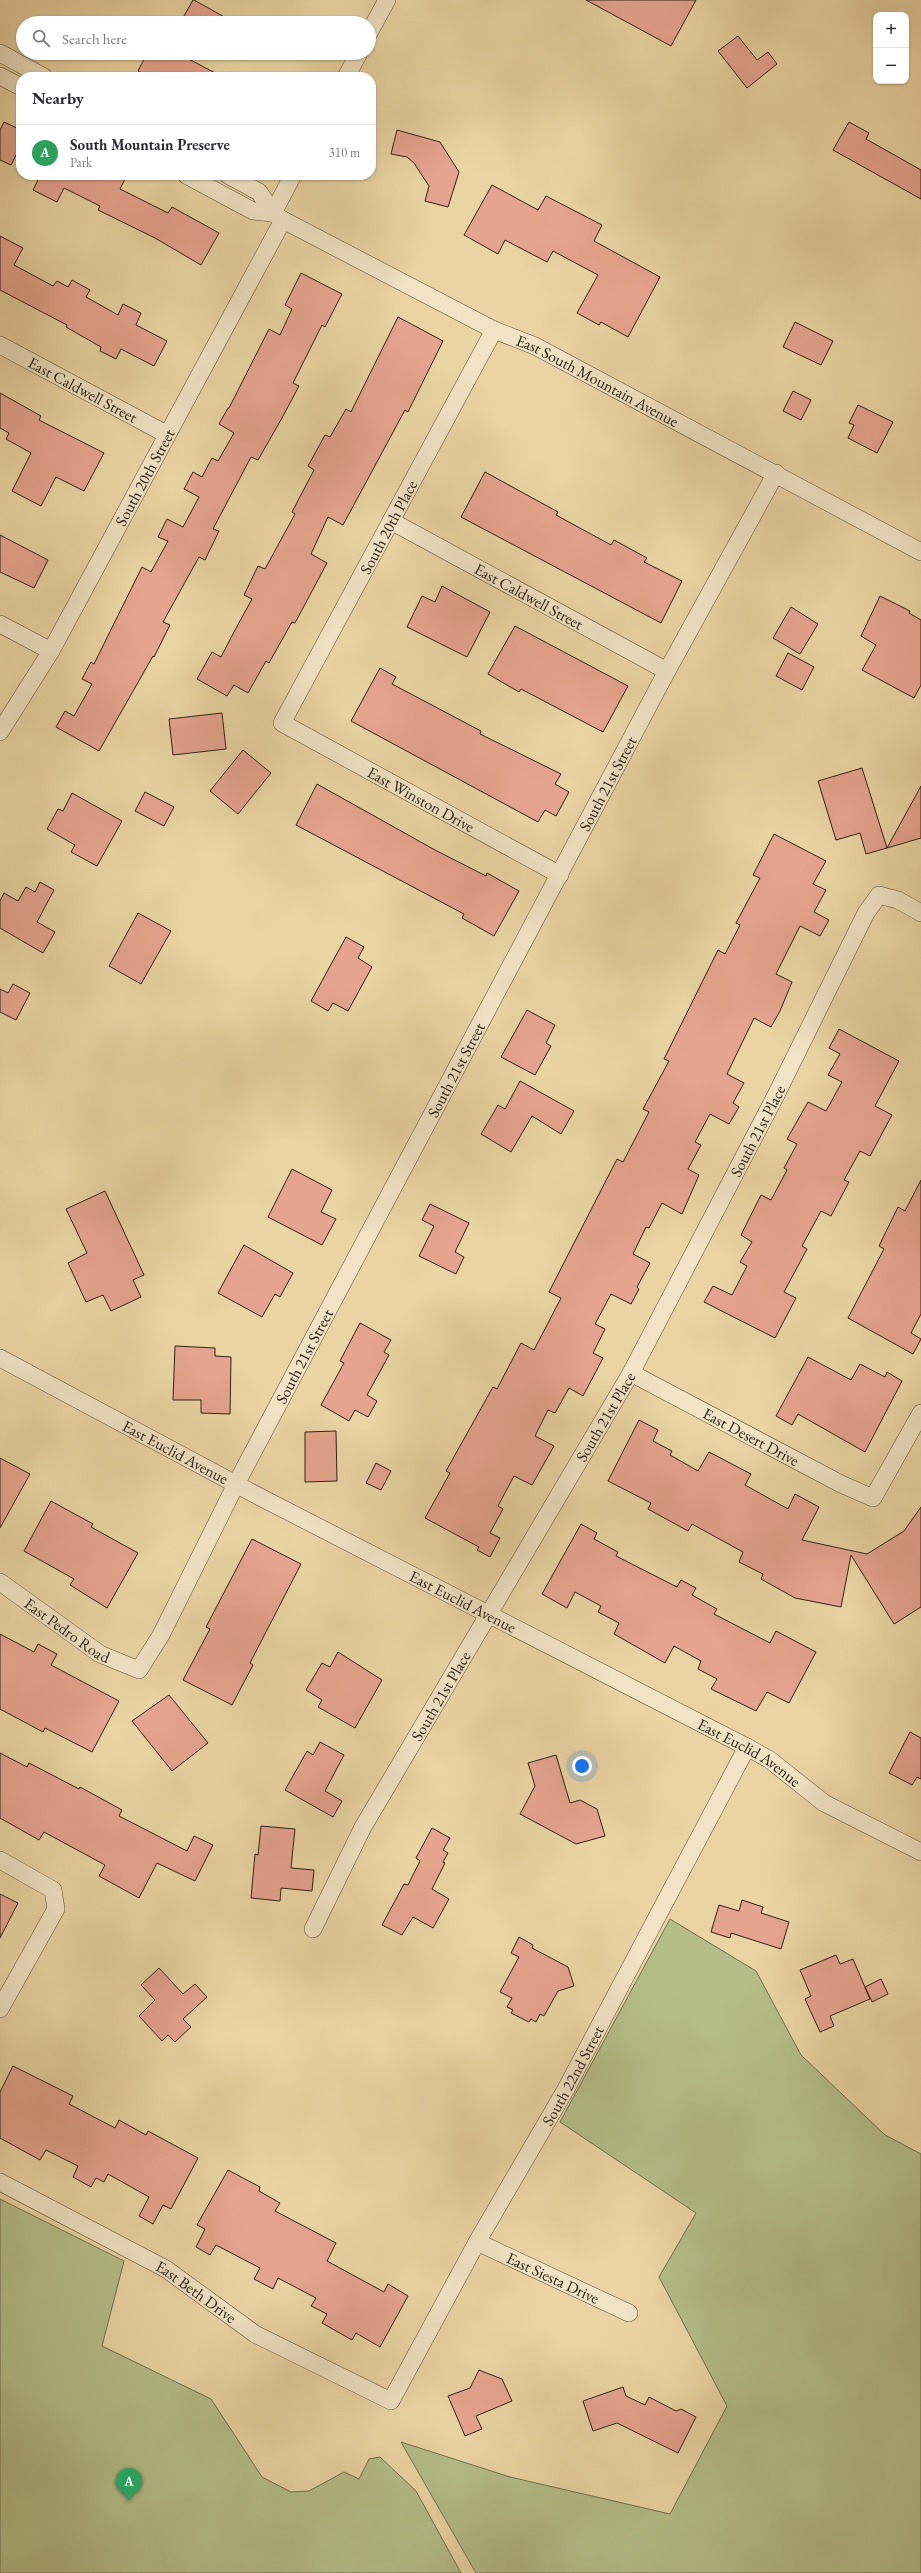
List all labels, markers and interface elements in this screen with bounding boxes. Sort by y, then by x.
map controls [873,12,909,84]
button: + [873,12,909,48]
search box [16,16,376,60]
icon: search [30,27,52,49]
text: Search here [62,29,127,48]
button: − [873,48,909,84]
text: Nearby [32,87,84,109]
text: South Mountain Preserve [70,135,230,154]
text: A [40,144,50,161]
text: 310 m [329,144,360,161]
text: Park [70,154,92,171]
street label: East South Mountain Avenue [513,330,682,432]
street label: East Caldwell Street [24,352,141,428]
street label: South 20th Street [110,425,180,530]
street label: South 20th Place [355,477,422,578]
street label: East Caldwell Street [471,558,587,635]
street label: South 21st Street [574,733,641,835]
street label: East Winston Drive [363,762,478,837]
street label: South 21st Street [422,1019,490,1121]
street label: South 21st Place [725,1082,790,1180]
street label: South 21st Street [271,1305,338,1407]
street label: South 21st Place [571,1368,640,1466]
street label: East Desert Drive [699,1403,803,1471]
street label: East Euclid Avenue [119,1415,232,1489]
street label: East Euclid Avenue [406,1565,520,1638]
street label: East Pedro Road [20,1593,114,1668]
street label: South 21st Place [406,1647,476,1745]
street label: East Euclid Avenue [694,1713,805,1792]
your location [572,1756,592,1776]
street label: South 22nd Street [537,2022,609,2129]
street label: East Siesta Drive [503,2247,603,2309]
street label: East Beth Drive [152,2256,241,2328]
pin: A [116,2468,142,2501]

